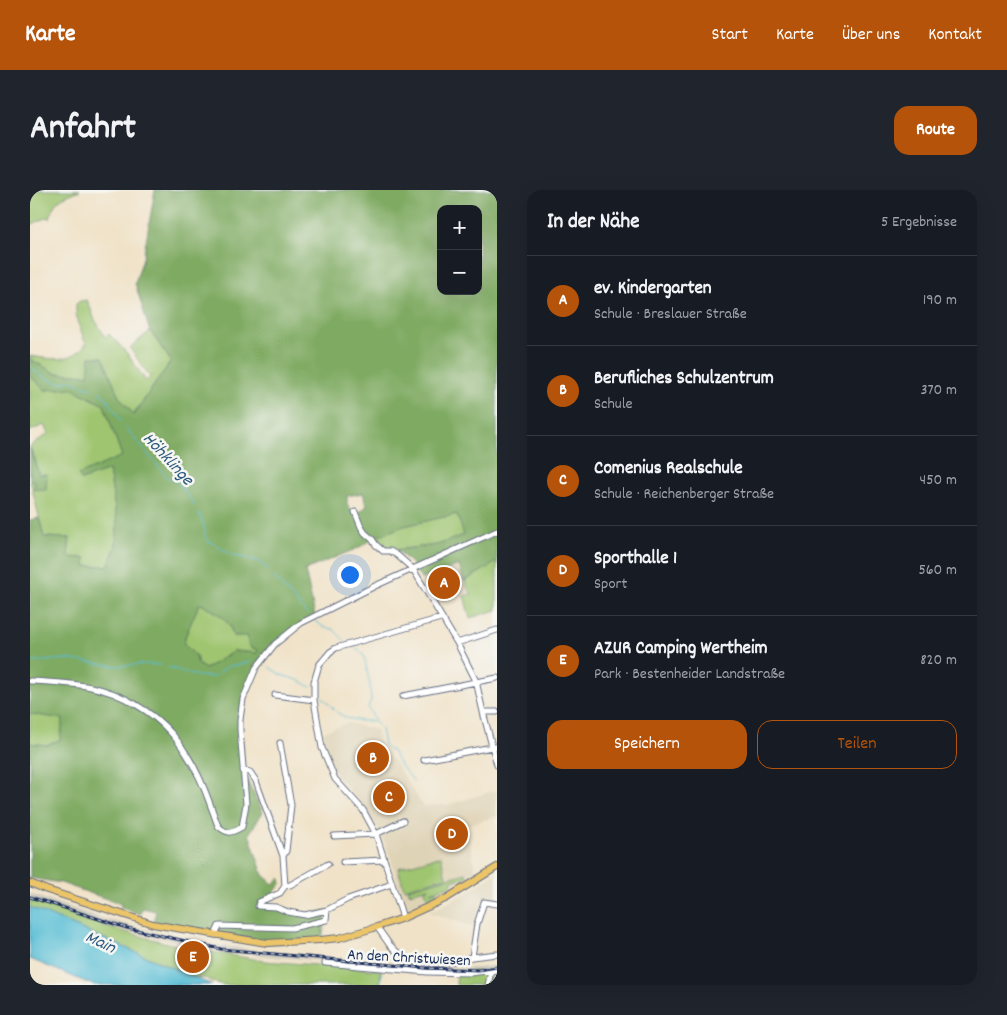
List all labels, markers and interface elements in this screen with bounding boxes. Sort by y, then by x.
text: Karte [25,18,76,52]
text: Start [712,23,748,48]
text: Karte [776,23,814,48]
text: Über uns [842,23,900,48]
text: Kontakt [928,23,982,48]
text: Anfahrt [30,105,136,155]
button: Route [894,106,977,155]
map controls [437,205,482,295]
button: + [437,205,482,250]
text: In der Nähe [547,208,639,238]
text: 5 Ergebnisse [881,211,957,234]
button: − [437,250,482,295]
text: ev. Kindergarten [594,276,712,303]
text: A [559,289,567,312]
text: 190 m [923,289,957,312]
text: Schule · Breslauer Straße [594,303,747,326]
text: Berufliches Schulzentrum [594,366,774,393]
text: B [559,379,567,402]
text: 370 m [920,379,957,402]
text: Schule [594,393,633,416]
water label: Höhklinge [136,428,199,493]
text: Comenius Realschule [594,456,743,483]
text: C [559,469,567,492]
text: 450 m [920,469,957,492]
text: Schule · Reichenberger Straße [594,483,774,506]
text: Sporthalle 1 [594,546,677,573]
text: D [559,559,567,582]
text: 560 m [918,559,957,582]
your location [337,562,363,588]
pin: A [428,564,460,602]
text: Sport [594,573,627,596]
text: AZUR Camping Wertheim [594,636,767,663]
text: E [559,649,567,672]
text: 820 m [920,649,957,672]
text: Park · Bestenheider Landstraße [594,663,785,686]
button: Speichern [547,720,747,769]
button: Teilen [757,720,957,769]
pin: B [357,739,389,777]
pin: C [373,778,405,816]
pin: D [436,815,468,853]
water label: Main [81,925,120,961]
pin: E [177,938,209,976]
street label: An den Christwiesen [347,944,471,973]

